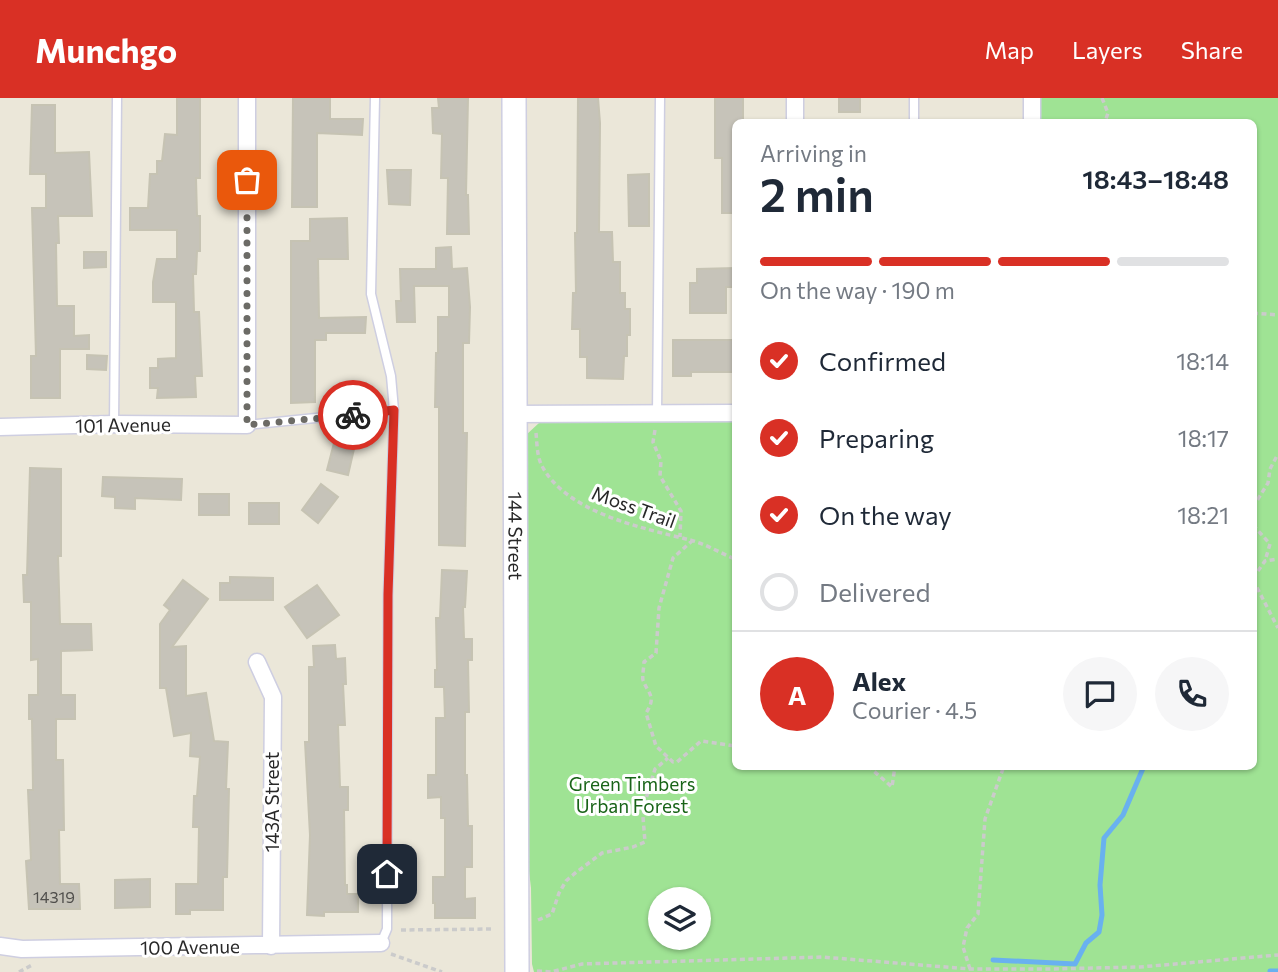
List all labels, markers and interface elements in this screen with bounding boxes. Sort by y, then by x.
text: Munchgo [35,29,177,70]
text: Map [985,35,1034,64]
text: Layers [1072,35,1143,64]
text: Share [1181,35,1243,64]
text: Arriving in [760,139,867,167]
pin [217,150,277,210]
icon: bag [228,161,266,199]
text: 18:43–18:48 [1082,163,1229,194]
text: 2 min [760,165,874,221]
text: On the way · 190 m [760,276,955,304]
icon: check [760,342,798,380]
text: Confirmed [819,345,946,376]
text: 18:14 [1176,347,1229,375]
courier [318,380,388,450]
icon: bike [334,396,372,434]
street label: 101 Avenue [75,412,171,437]
icon: check [760,419,798,457]
text: Preparing [819,422,934,453]
text: 18:17 [1178,424,1229,452]
street label: Moss Trail [589,481,679,532]
street label: 144 Street [504,492,528,580]
icon: check [760,496,798,534]
text: On the way [819,499,952,530]
text: 18:21 [1177,501,1229,529]
text: Delivered [819,576,930,607]
button: chat [1063,657,1137,731]
button: phone [1155,657,1229,731]
text: Alex [852,665,906,696]
text: A [788,679,806,710]
text: Courier · 4.5 [852,696,977,724]
street label: 143A Street [260,752,283,852]
park label: Green Timbers Urban Forest [569,772,695,817]
pin [357,844,417,904]
icon: home [368,855,406,893]
house number: 14319 [33,887,75,906]
map controls [648,887,711,950]
button: layers [648,887,711,950]
street label: 100 Avenue [140,934,240,959]

